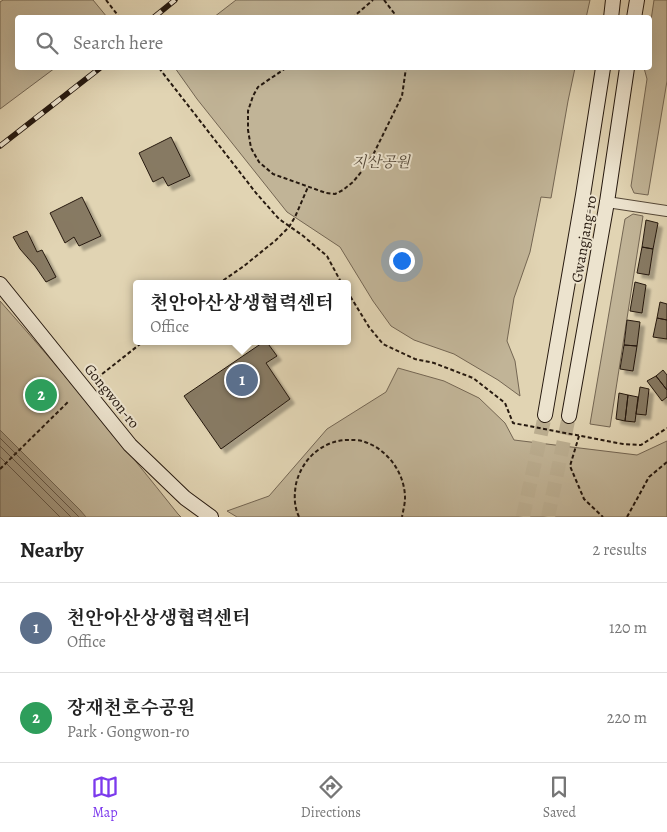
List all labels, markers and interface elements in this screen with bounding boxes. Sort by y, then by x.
search box [15,15,652,70]
icon: search [33,29,61,57]
text: Search here [73,30,163,56]
park label: 지산공원 [352,152,411,172]
street label: Gwangjang-ro [567,194,601,284]
your location [389,248,415,274]
popup [133,280,351,345]
text: 천안아산상생협력센터 [150,290,334,316]
text: Office [150,316,189,338]
street label: Gongwon-ro [80,360,144,432]
pin: 1 [226,361,258,399]
pin: 2 [25,376,57,414]
text: Nearby [20,536,83,564]
text: 2 results [592,539,647,561]
text: 천안아산상생협력센터 [67,605,251,631]
text: 1 [33,617,39,639]
text: 120 m [609,617,647,639]
text: Office [67,631,106,653]
text: 장재천호수공원 [67,695,195,721]
text: 2 [32,707,40,729]
text: 220 m [607,707,647,729]
text: Park · Gongwon-ro [67,721,189,743]
tab: Map [91,773,119,822]
tab: Directions [301,773,361,822]
tab: Saved [543,773,576,822]

